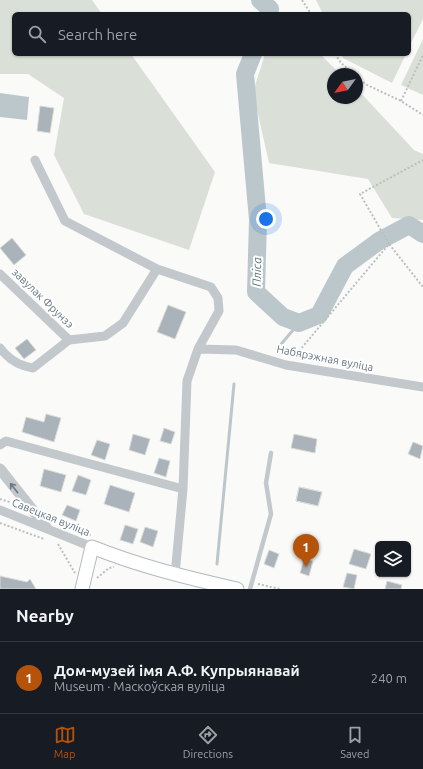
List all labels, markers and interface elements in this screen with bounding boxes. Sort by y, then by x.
search box [12,12,411,56]
icon: search [26,23,48,45]
text: Search here [58,26,137,43]
north arrow [327,68,363,104]
your location [256,209,276,229]
water label: Пліса [250,257,263,287]
street label: завулак Фрунзэ [10,266,76,330]
street label: Набярэжная вуліца [276,343,374,373]
one-way arrow [10,482,19,493]
street label: Савецкая вуліца [10,496,92,538]
pin: 1 [293,534,319,567]
map controls [375,541,411,577]
button: layers [375,541,411,577]
text: Nearby [16,606,74,625]
text: Дом-музей імя А.Ф. Купрыянавай [54,662,300,679]
text: 1 [25,671,33,685]
text: 240 m [371,671,407,685]
text: Museum · Маскоўская вуліца [54,679,225,693]
tab: Map [54,724,76,760]
tab: Directions [183,724,233,760]
tab: Saved [340,724,369,760]

